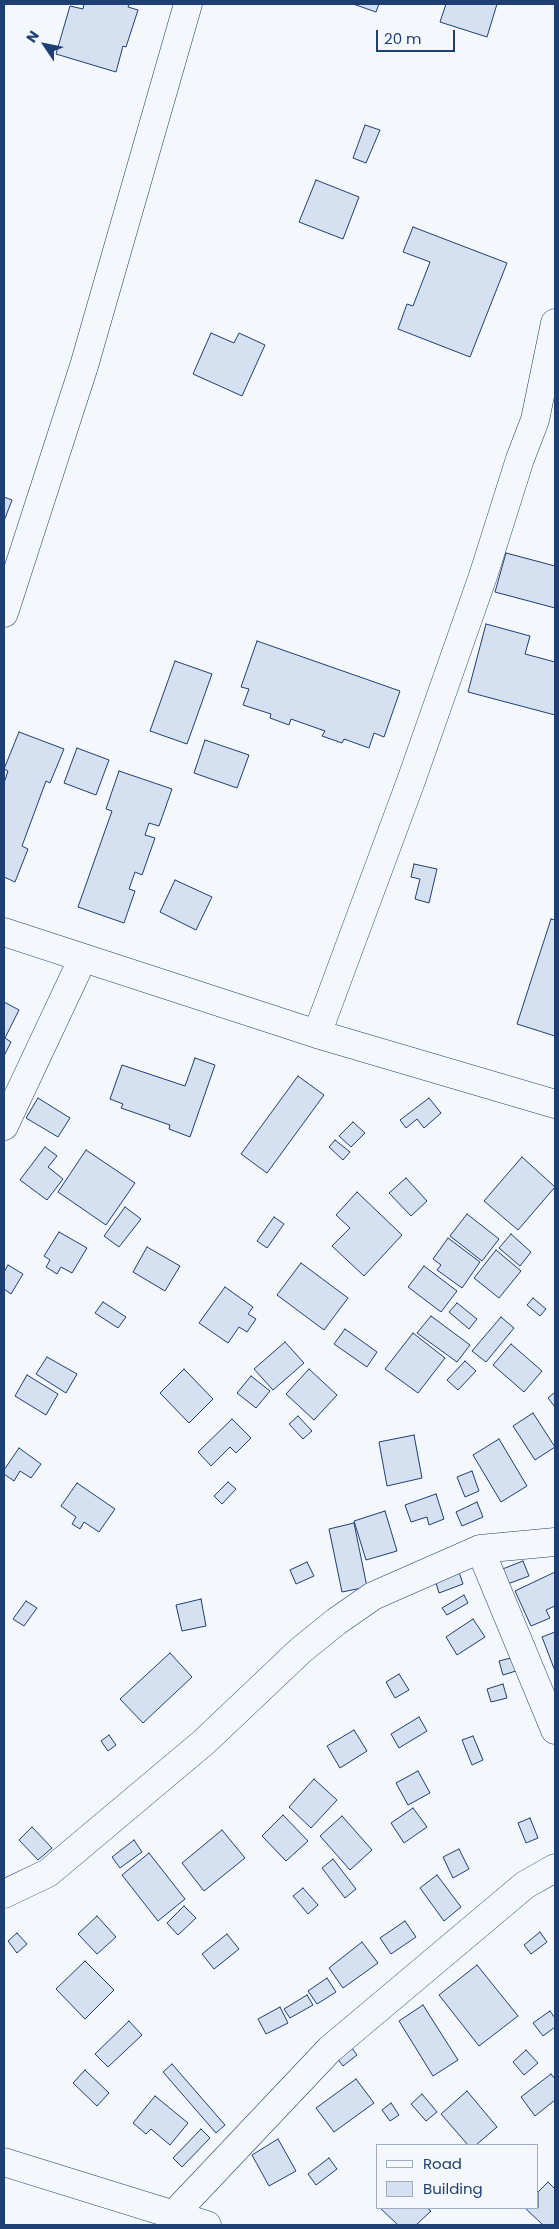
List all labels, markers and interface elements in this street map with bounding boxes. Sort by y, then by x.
north arrow [20,20,70,70]
scale bar [379,20,458,52]
text: N [21,27,44,47]
text: 20 m [384,28,422,49]
legend [376,2144,539,2209]
text: Road [423,2153,462,2174]
text: Building [423,2178,483,2199]

